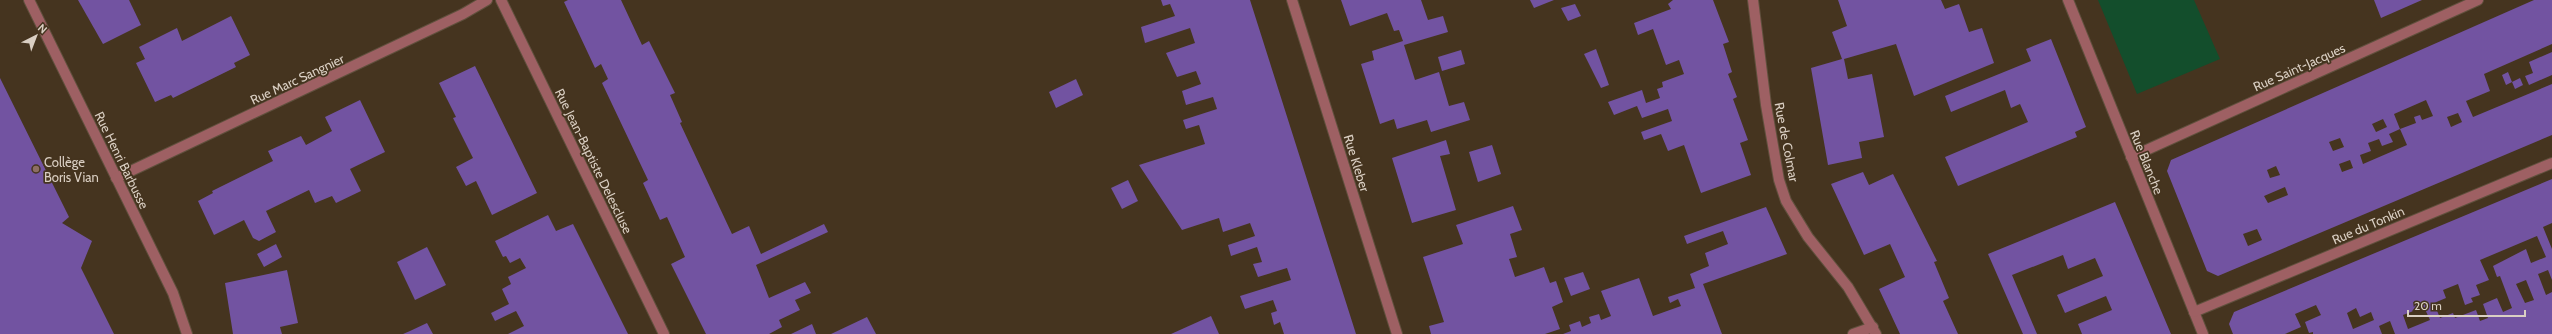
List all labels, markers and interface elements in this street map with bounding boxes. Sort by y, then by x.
north arrow [16,16,56,56]
text: N [35,21,50,36]
street label: Rue Saint-Jacques [2250,39,2348,94]
street label: Rue Marc Sangnier [247,50,347,108]
street label: Rue Jean-Baptiste Delescluse [552,86,636,236]
street label: Rue de Colmar [1771,101,1803,184]
street label: Rue Henri Barbusse [92,109,153,212]
street label: Rue Blanche [2127,128,2167,197]
street label: Rue Kleber [1341,132,1374,194]
place label: Collège Boris Vian [44,154,99,185]
marker: Collège Boris Vian [31,164,41,174]
street label: Rue du Tonkin [2329,203,2407,247]
scale bar [2408,292,2525,318]
text: 20 m [2414,298,2442,313]

